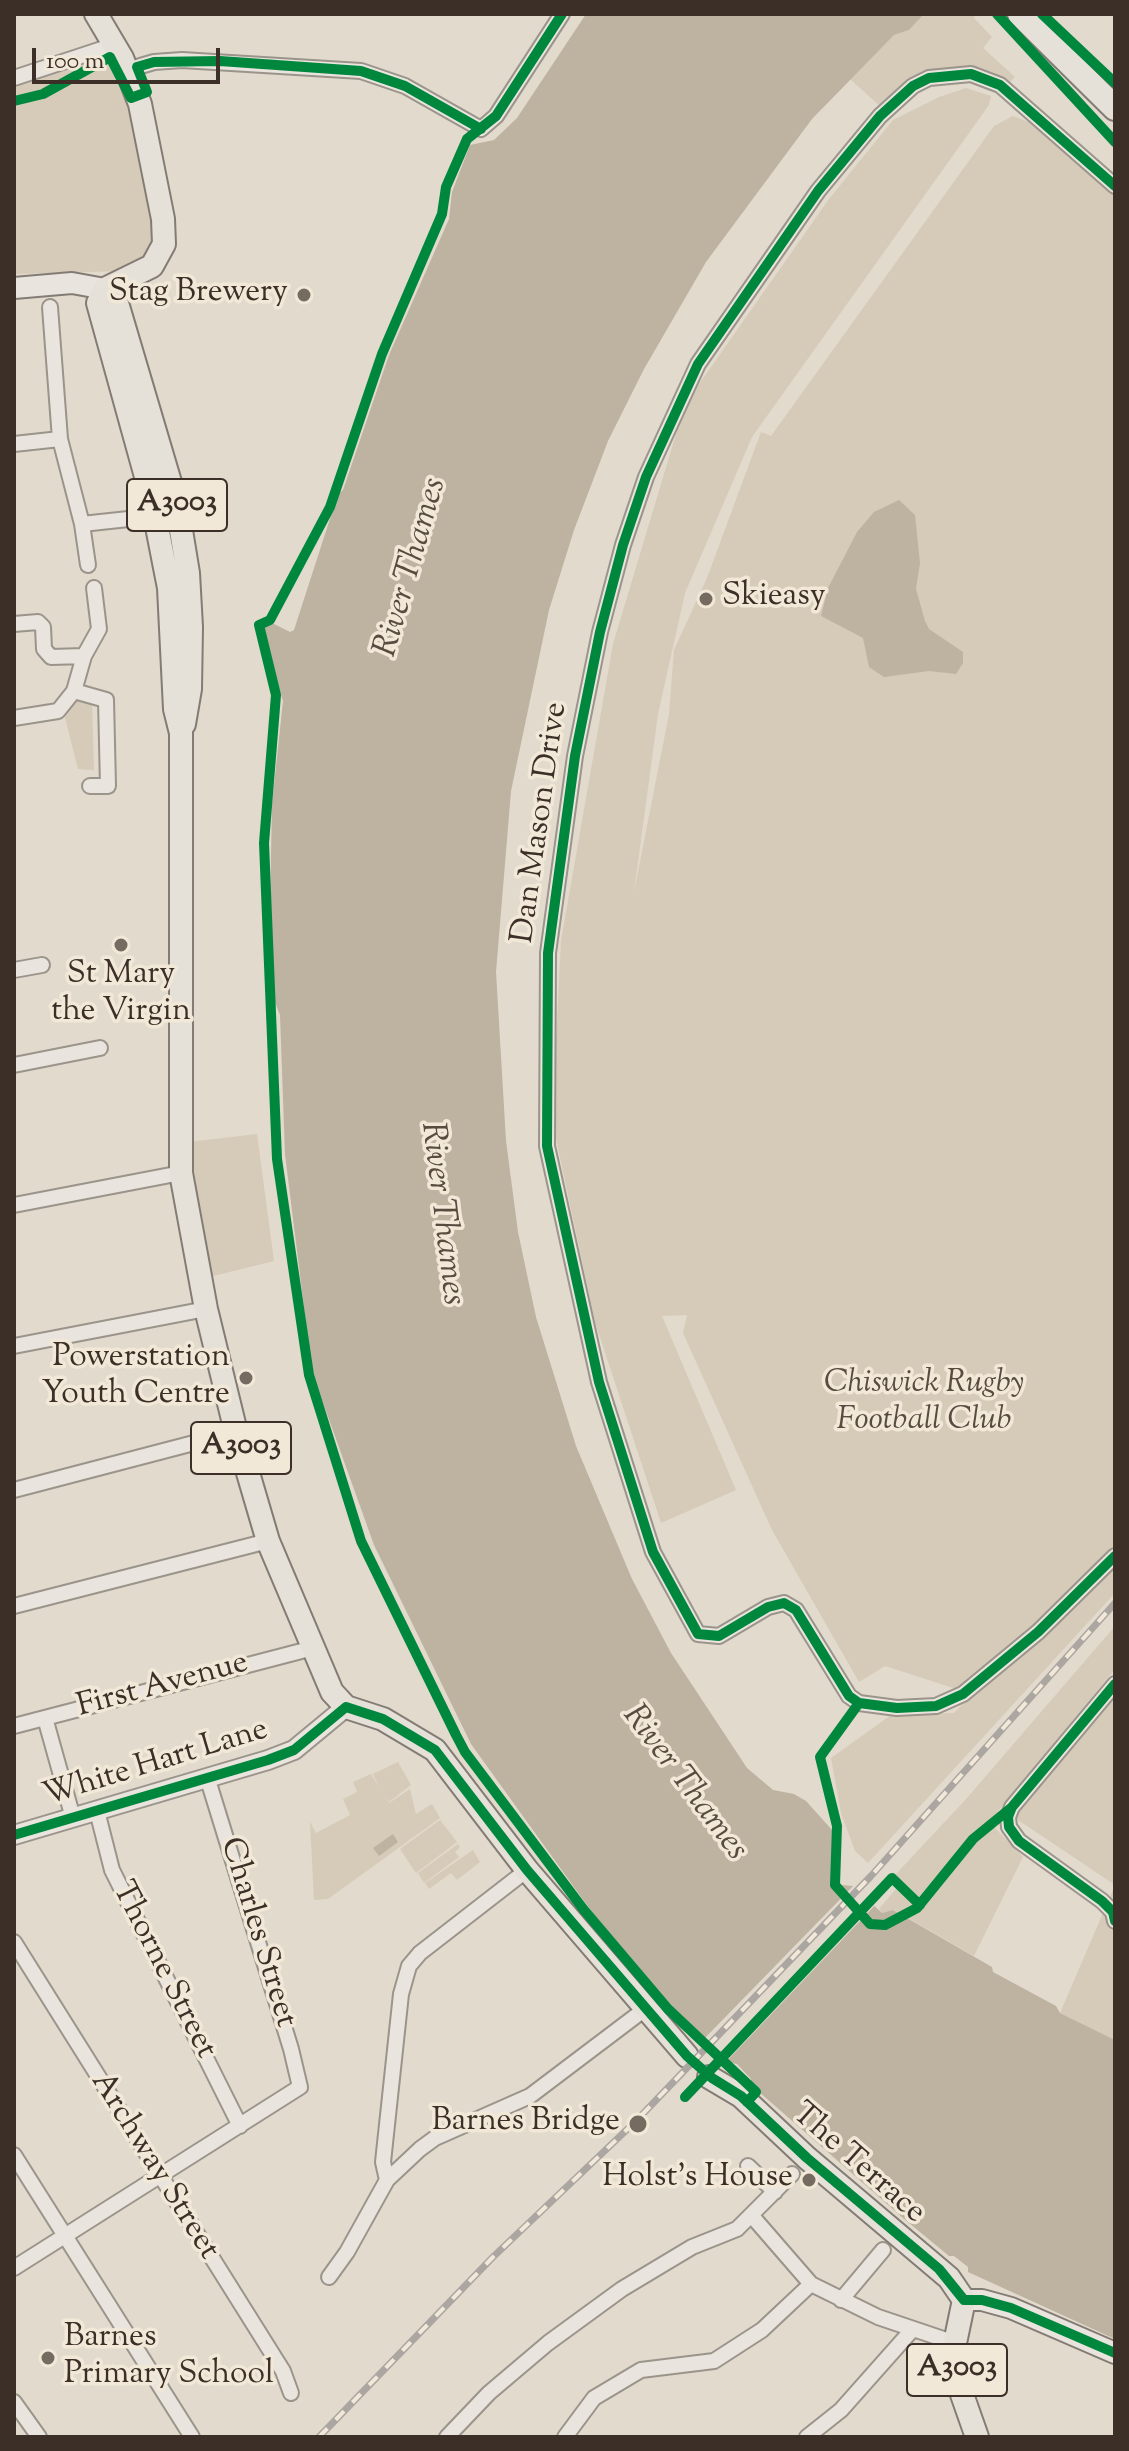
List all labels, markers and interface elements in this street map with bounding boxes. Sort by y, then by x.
scale bar [36,32,224,82]
text: 100 m [46,45,104,79]
place label: Stag Brewery [109,276,288,314]
marker: Stag Brewery [295,286,313,304]
water label: River Thames [368,474,458,662]
road number: A3003 [127,479,227,531]
place label: Skieasy [722,580,826,618]
marker: Skieasy [697,590,715,608]
street label: Dan Mason Drive [506,700,578,946]
marker: St Mary the Virgin [112,936,130,954]
place label: St Mary the Virgin [51,958,191,1033]
water label: River Thames [409,1120,471,1308]
place label: Powerstation Youth Centre [42,1341,230,1416]
park label: Chiswick Rugby Football Club [824,1367,1024,1442]
marker: Powerstation Youth Centre [237,1369,255,1387]
road number: A3003 [191,1422,291,1474]
street label: First Avenue [73,1646,253,1728]
water label: River Thames [611,1698,755,1870]
street label: White Hart Lane [39,1713,273,1817]
street label: Charles Street [209,1834,303,2032]
street label: Thorne Street [101,1876,223,2066]
street label: Archway Street [80,2066,226,2268]
street label: The Terrace [782,2096,932,2234]
place label: Barnes Bridge [431,2105,620,2143]
marker: Barnes Bridge [627,2113,649,2135]
place label: Holst's House [602,2161,793,2199]
marker: Holst's House [800,2171,818,2189]
place label: Barnes Primary School [64,2321,274,2396]
road number: A3003 [907,2344,1007,2396]
marker: Barnes Primary School [39,2349,57,2367]

